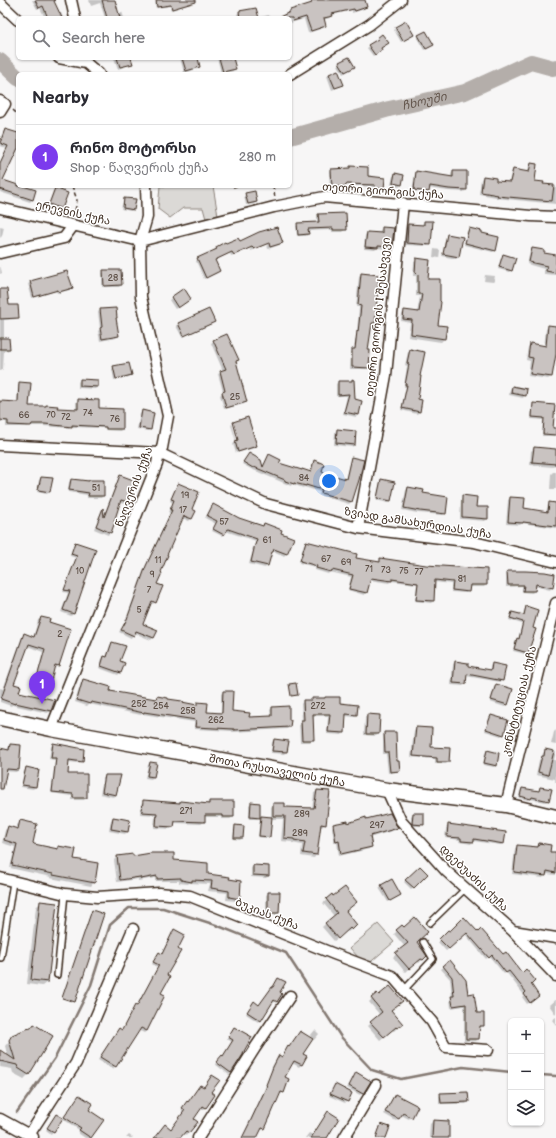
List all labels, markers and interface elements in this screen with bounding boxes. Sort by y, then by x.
search box [16,16,292,60]
icon: search [30,27,52,49]
text: Search here [62,29,145,48]
text: Nearby [32,88,89,108]
water label: ჩხოუში [400,89,449,113]
text: რინო მოტორსი [70,139,196,158]
text: 1 [42,149,48,165]
text: 280 m [239,149,276,165]
text: Shop · წაღვერის ქუჩა [70,160,209,176]
street label: თეთრი გიორგის ქუჩა [322,180,444,202]
street label: ერევნის ქუჩა [34,198,112,228]
street label: თეთრი გიორგის I შესახვევი [363,237,393,397]
house number: 28 [108,273,118,284]
house number: 25 [230,392,240,403]
house number: 74 [83,408,93,419]
house number: 66 [19,410,30,421]
house number: 70 [46,410,56,421]
house number: 72 [61,412,72,423]
house number: 76 [110,414,120,425]
street label: წაღვერის ქუჩა [113,445,155,529]
your location [319,471,339,491]
house number: 84 [299,473,310,484]
house number: 51 [92,483,100,494]
house number: 19 [181,490,189,501]
house number: 17 [179,505,188,516]
street label: ზვიად გამსახურდიას ქუჩა [343,505,493,541]
house number: 57 [219,517,229,528]
house number: 61 [263,535,271,546]
house number: 67 [321,554,332,565]
house number: 11 [155,555,161,566]
house number: 69 [341,557,351,568]
house number: 71 [365,564,373,575]
house number: 73 [381,565,391,576]
house number: 10 [76,566,84,577]
house number: 75 [399,566,409,577]
house number: 77 [415,567,424,578]
house number: 9 [149,569,155,580]
house number: 81 [458,574,466,585]
house number: 7 [147,585,152,596]
house number: 5 [136,605,142,616]
house number: 2 [57,629,63,640]
street label: კონსტიტუციას ქუჩა [499,645,539,757]
pin: 1 [29,671,55,704]
house number: 252 [131,699,148,710]
house number: 254 [153,701,169,712]
house number: 272 [310,701,326,712]
house number: 258 [180,706,196,717]
house number: 262 [208,715,225,726]
street label: შოთა რუსთაველის ქუჩა [208,751,346,789]
house number: 271 [179,806,193,817]
house number: 289 [294,809,310,820]
house number: 297 [370,820,385,831]
house number: 289 [292,828,308,839]
street label: დგებუაძის ქუჩა [437,842,511,914]
street label: ბუკიას ქუჩა [233,895,301,933]
map controls [508,1018,544,1126]
button: + [508,1018,544,1054]
button: − [508,1054,544,1090]
button: layers [508,1090,544,1126]

